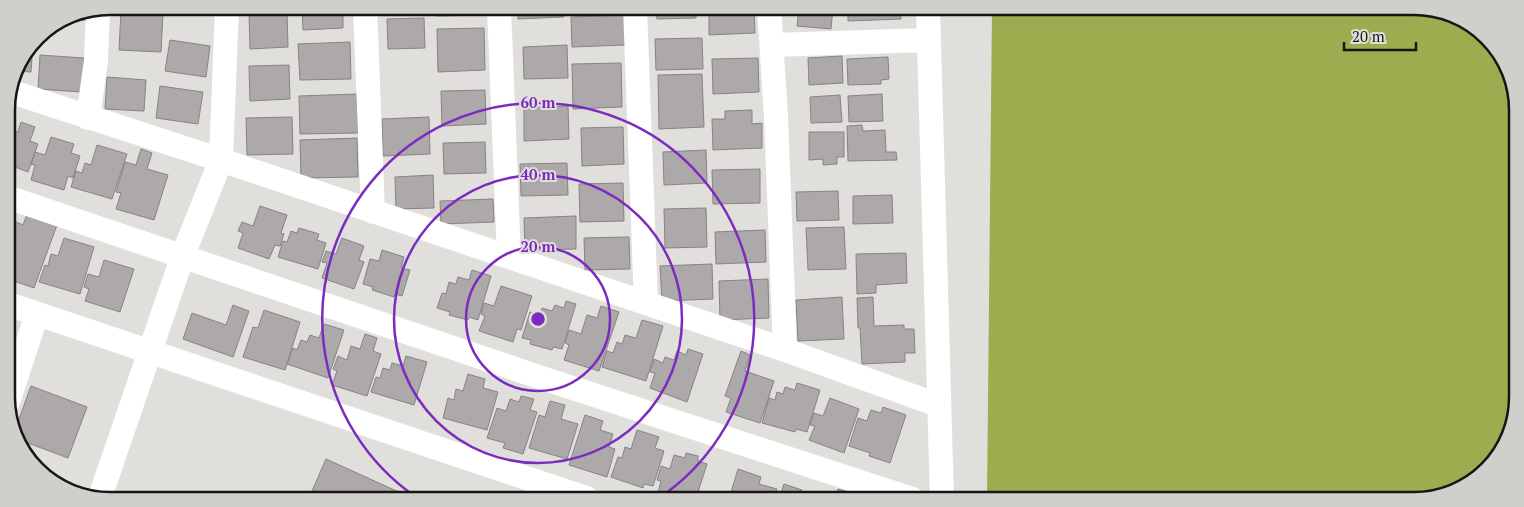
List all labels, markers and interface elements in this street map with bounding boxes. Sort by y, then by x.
scale bar [1344,20,1416,52]
text: 20 m [1352,26,1385,46]
text: 60 m [521,92,556,112]
text: 40 m [521,164,556,184]
text: 20 m [521,236,556,256]
centre of rings [529,310,547,328]

